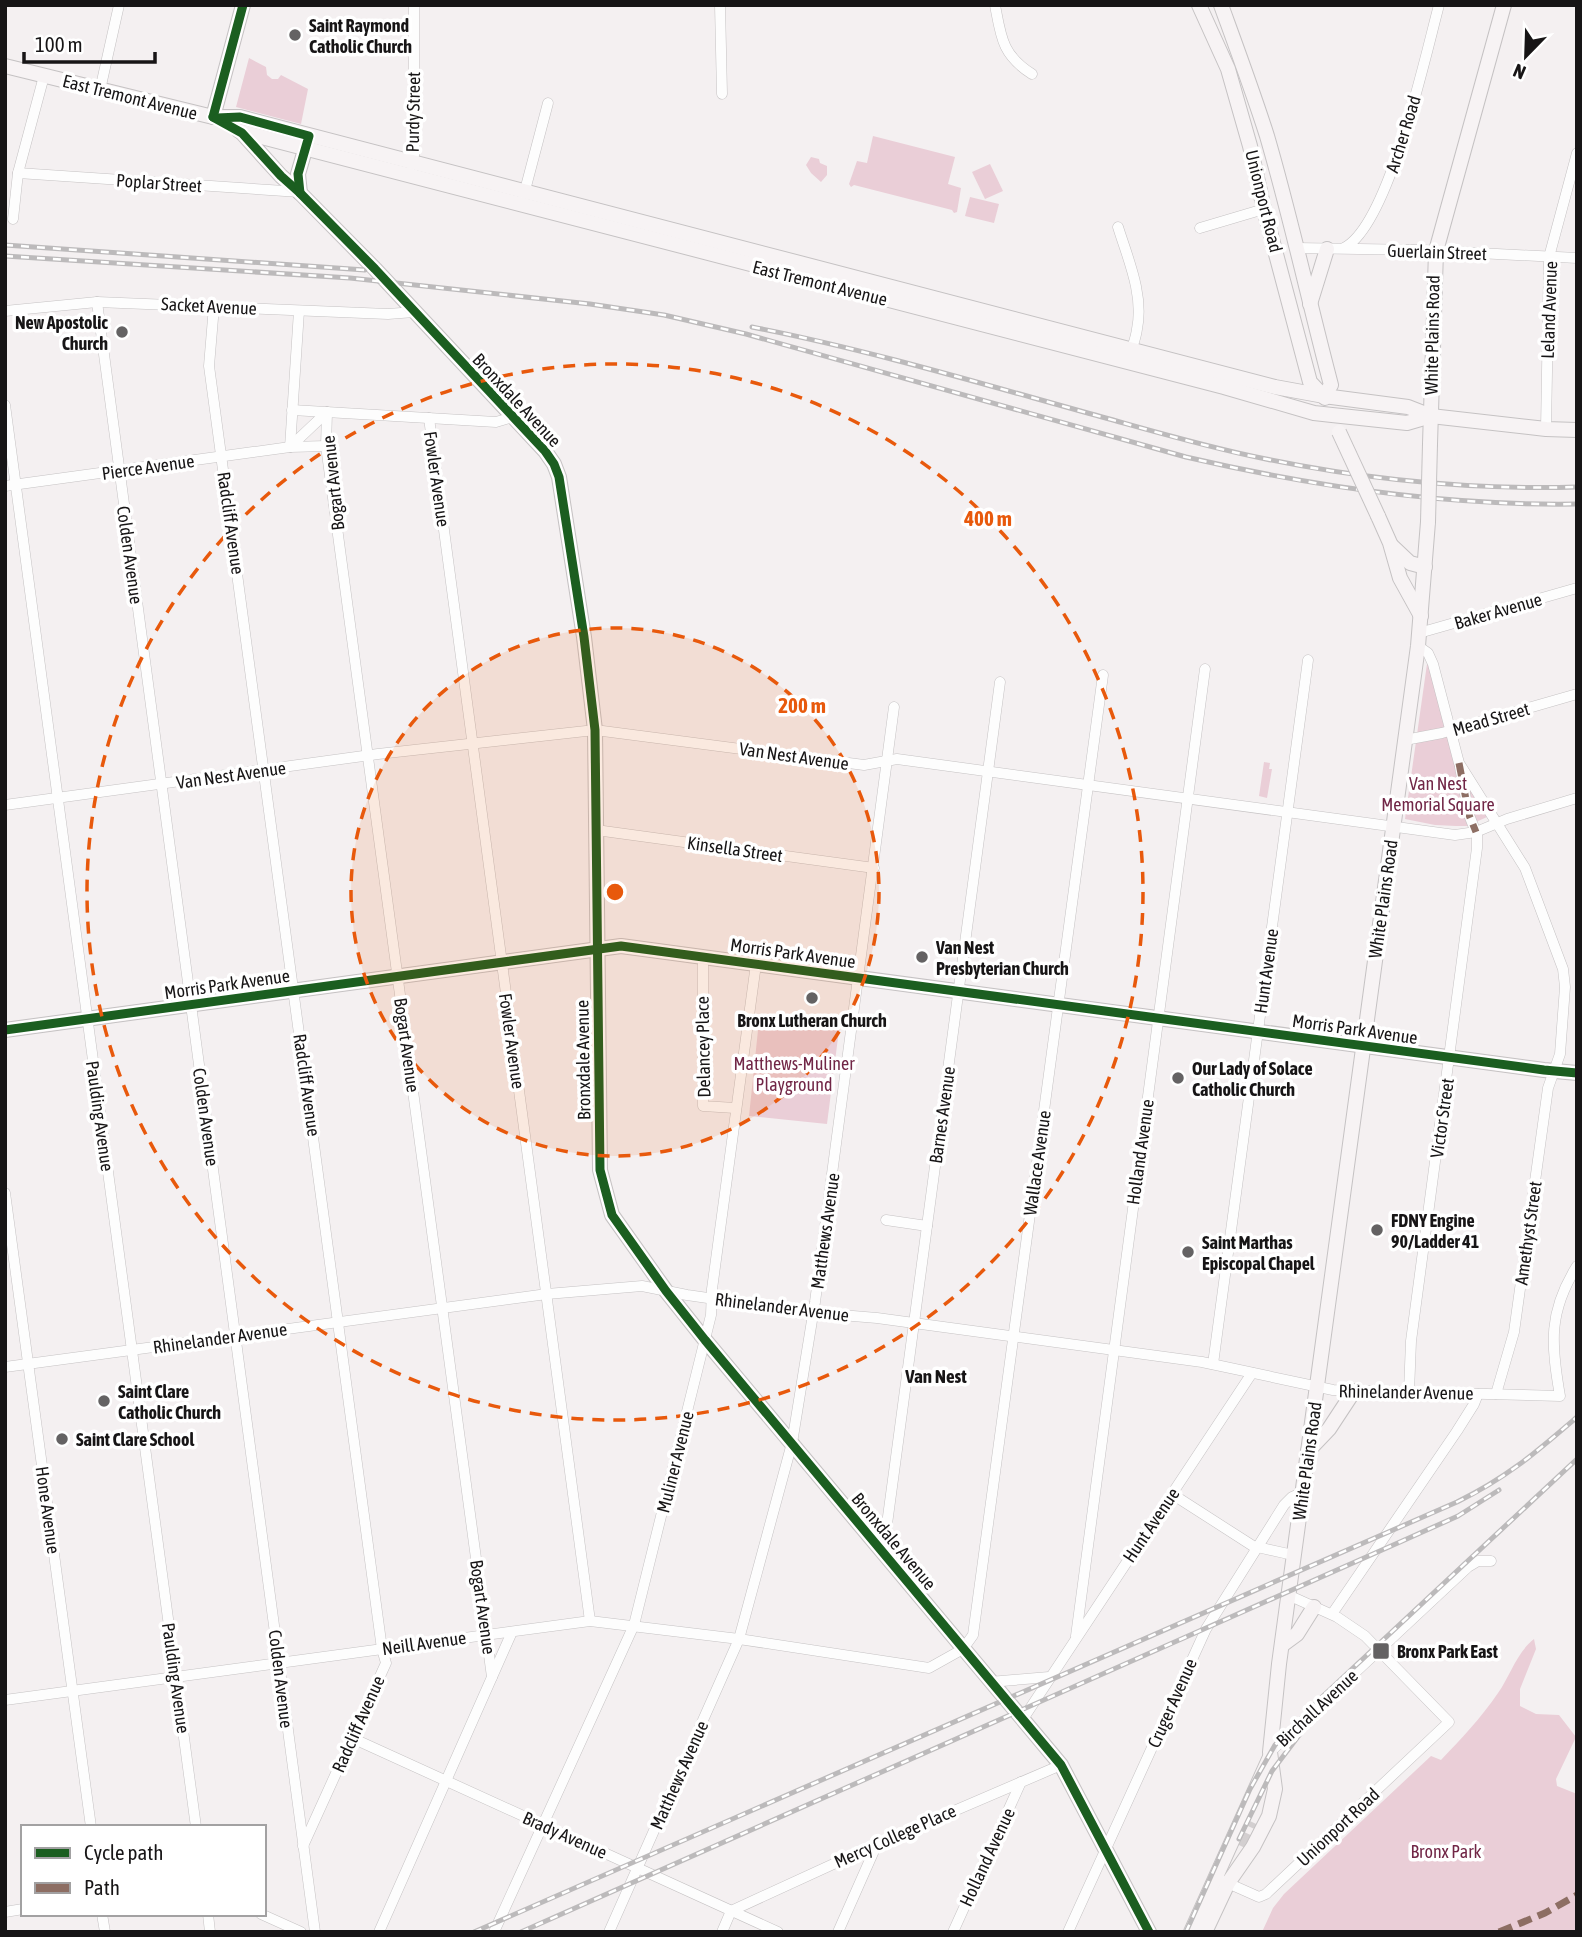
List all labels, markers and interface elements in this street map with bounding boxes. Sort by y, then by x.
place label: Saint Raymond Catholic Church [309,15,412,57]
scale bar [24,21,156,65]
north arrow [1491,21,1561,91]
marker: Saint Raymond Catholic Church [287,27,303,43]
text: 100 m [35,32,83,56]
text: N [1510,59,1529,84]
street label: East Tremont Avenue [61,70,199,124]
street label: Purdy Street [402,71,424,153]
street label: Archer Road [1381,93,1425,175]
street label: Unionport Road [1241,148,1287,254]
street label: Poplar Street [115,170,203,196]
street label: Guerlain Street [1387,240,1487,264]
street label: East Tremont Avenue [751,256,889,310]
street label: Leland Avenue [1537,261,1561,359]
street label: White Plains Road [1420,275,1444,395]
street label: Sacket Avenue [161,293,257,319]
place label: New Apostolic Church [15,312,108,354]
marker: New Apostolic Church [114,324,130,340]
street label: Bronxdale Avenue [468,349,566,451]
street label: Fowler Avenue [420,430,454,528]
street label: Bogart Avenue [318,434,348,532]
street label: Pierce Avenue [100,450,196,484]
street label: Radcliff Avenue [213,470,249,576]
street label: Colden Avenue [113,505,147,605]
text: 400 m [963,506,1012,530]
street label: Baker Avenue [1452,588,1544,634]
text: 200 m [778,693,826,717]
street label: Mead Street [1450,698,1532,740]
street label: Van Nest Avenue [738,738,850,774]
street label: Van Nest Avenue [175,757,287,793]
park label: Van Nest Memorial Square [1381,773,1495,815]
street label: Kinsella Street [686,832,784,866]
street label: White Plains Road [1364,838,1402,960]
centre of rings [603,880,627,904]
street label: Hunt Avenue [1250,927,1282,1015]
street label: Morris Park Avenue [729,934,857,972]
place label: Van Nest Presbyterian Church [935,937,1069,979]
marker: Van Nest Presbyterian Church [914,949,930,965]
street label: Morris Park Avenue [163,965,291,1003]
marker: Bronx Lutheran Church [804,990,820,1006]
street label: Fowler Avenue [495,992,529,1090]
street label: Bogart Avenue [390,996,424,1094]
street label: Delancey Place [692,996,714,1098]
street label: Bronxdale Avenue [571,1000,595,1120]
place label: Bronx Lutheran Church [737,1010,887,1031]
street label: Morris Park Avenue [1291,1010,1419,1048]
street label: Radcliff Avenue [289,1032,325,1138]
park label: Matthews-Muliner Playground [734,1053,855,1095]
place label: Our Lady of Solace Catholic Church [1192,1058,1313,1100]
street label: Paulding Avenue [82,1059,118,1173]
street label: Barnes Avenue [925,1065,959,1165]
street label: Colden Avenue [189,1067,223,1167]
marker: Our Lady of Solace Catholic Church [1170,1070,1186,1086]
street label: Victor Street [1426,1077,1458,1159]
street label: Holland Avenue [1122,1098,1158,1206]
street label: Wallace Avenue [1019,1109,1055,1217]
street label: Matthews Avenue [806,1172,844,1290]
street label: Amethyst Street [1510,1180,1546,1286]
place label: FDNY Engine 90/Ladder 41 [1391,1210,1479,1252]
marker: FDNY Engine 90/Ladder 41 [1369,1222,1385,1238]
place label: Saint Marthas Episcopal Chapel [1202,1232,1315,1274]
marker: Saint Marthas Episcopal Chapel [1180,1244,1196,1260]
street label: Rhinelander Avenue [714,1288,850,1326]
street label: Rhinelander Avenue [152,1318,288,1358]
district label: Van Nest [904,1365,967,1387]
street label: Rhinelander Avenue [1338,1380,1474,1404]
place label: Saint Clare Catholic Church [118,1381,221,1423]
marker: Saint Clare Catholic Church [96,1393,112,1409]
street label: White Plains Road [1288,1400,1326,1522]
street label: Muliner Avenue [652,1409,698,1515]
place label: Saint Clare School [76,1429,195,1450]
marker: Saint Clare School [54,1431,70,1447]
street label: Hone Avenue [31,1465,65,1555]
street label: Hunt Avenue [1118,1484,1184,1566]
street label: Bronxdale Avenue [847,1488,941,1594]
street label: Bogart Avenue [466,1558,500,1656]
street label: Paulding Avenue [158,1621,194,1735]
street label: Neill Avenue [381,1627,467,1659]
street label: Colden Avenue [265,1629,297,1729]
marker: Bronx Park East [1371,1641,1391,1661]
place label: Bronx Park East [1397,1641,1499,1662]
street label: Cruger Avenue [1143,1655,1201,1751]
street label: Birchall Avenue [1272,1665,1362,1751]
street label: Radcliff Avenue [327,1672,389,1776]
street label: Matthews Avenue [646,1717,712,1833]
street label: Unionport Road [1293,1784,1383,1870]
street label: Mercy College Place [831,1800,959,1872]
street label: Holland Avenue [955,1804,1019,1910]
street label: Brady Avenue [520,1807,610,1863]
legend [21,1825,266,1916]
text: Cycle path [84,1840,163,1864]
park label: Bronx Park [1411,1841,1481,1862]
text: Path [84,1875,120,1899]

